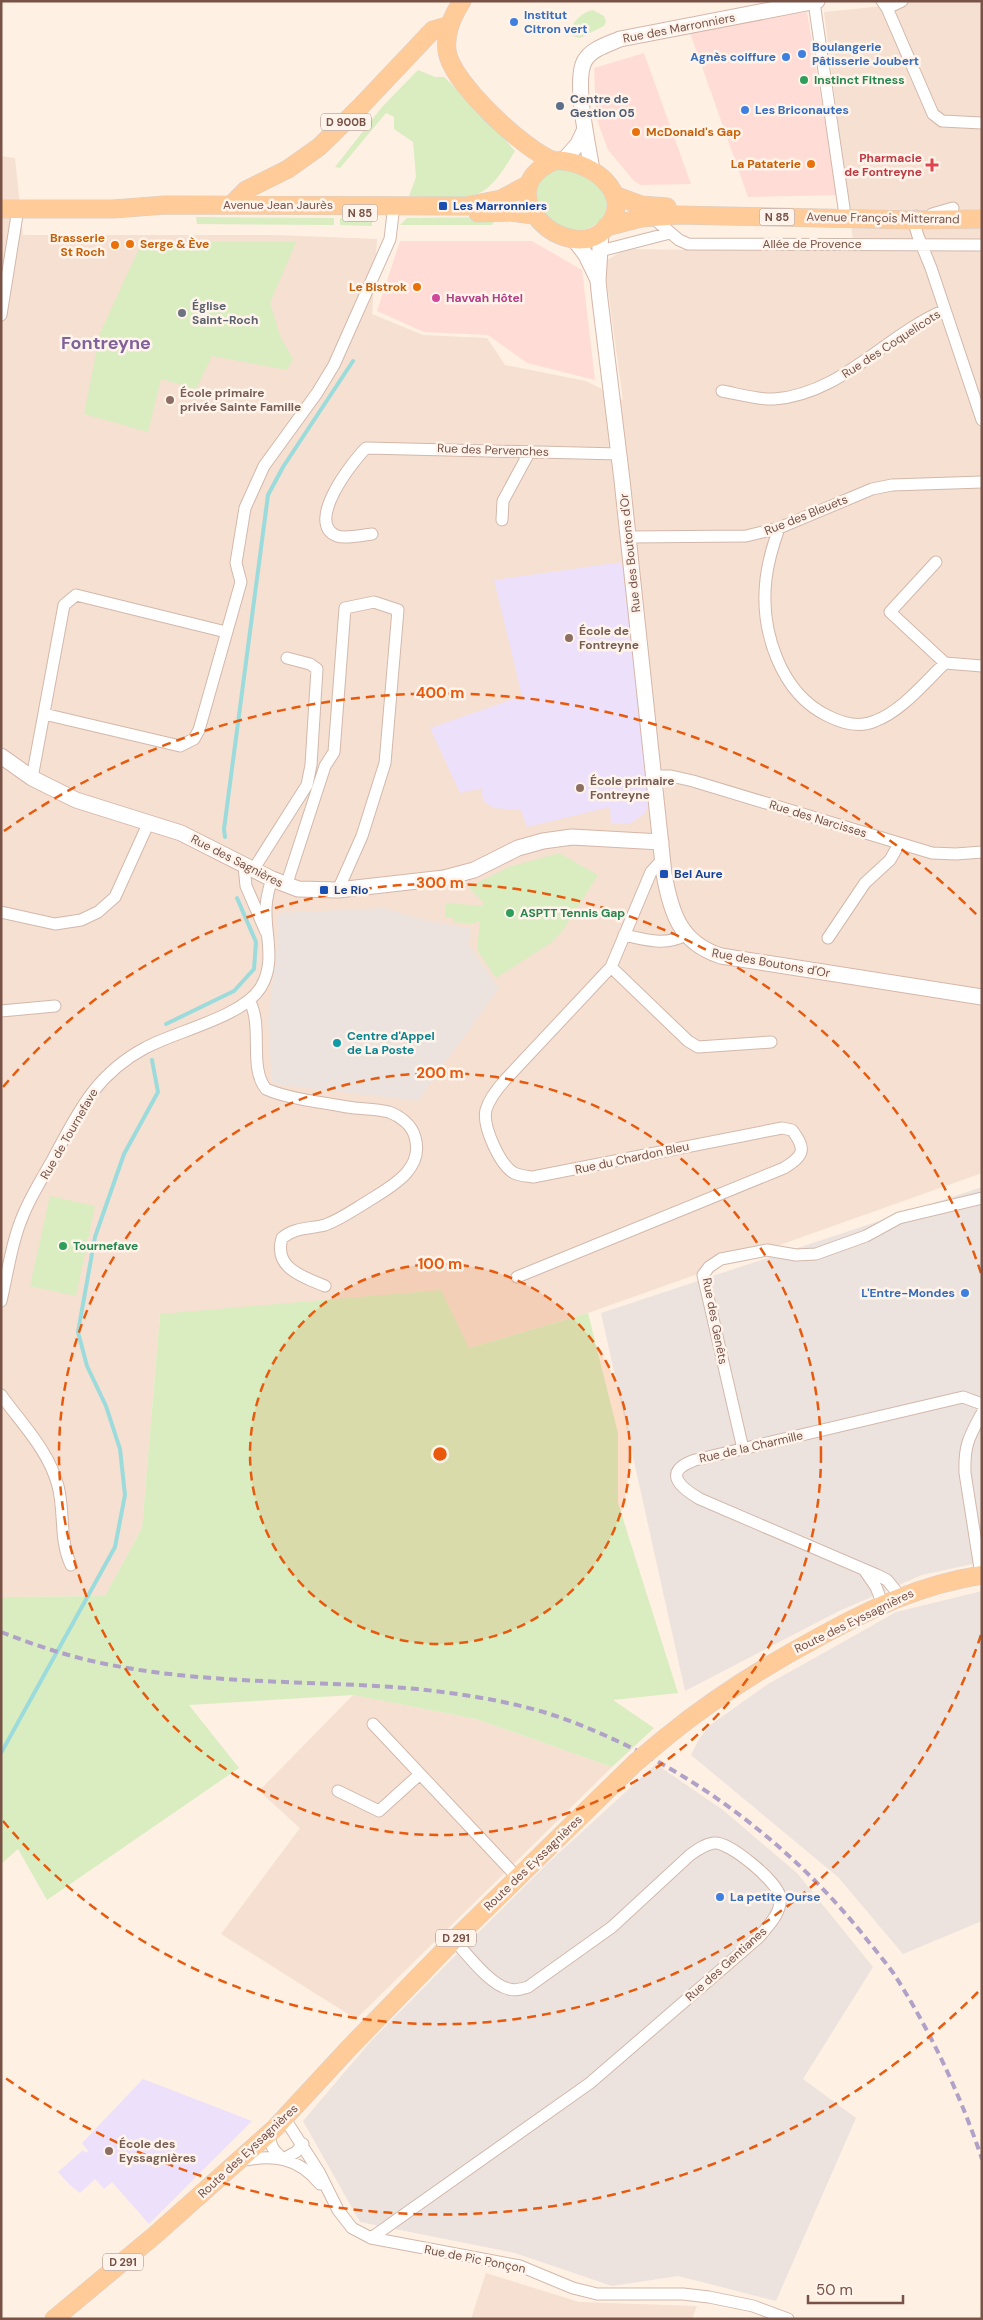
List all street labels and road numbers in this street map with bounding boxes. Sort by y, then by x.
street label: Rue des Marronniers [622,9,736,47]
road number: D 900B [321,114,371,130]
street label: Avenue Jean Jaurès [223,197,333,213]
road number: N 85 [342,204,378,222]
road number: N 85 [760,208,794,226]
street label: Avenue François Mitterrand [806,209,960,227]
street label: Allée de Provence [762,236,862,252]
street label: Rue des Coquelicots [839,306,943,382]
street label: Rue des Pervenches [437,440,549,460]
street label: Rue des Bleuets [762,491,850,539]
street label: Rue des Boutons d'Or [616,492,644,613]
street label: Rue des Narcisses [767,797,869,841]
street label: Rue des Sagnières [188,831,286,891]
street label: Rue des Boutons d'Or [711,945,832,981]
street label: Rue de Tournefave [36,1086,102,1182]
street label: Rue du Chardon Bleu [574,1138,691,1178]
street label: Rue des Genêts [699,1276,731,1366]
street label: Rue de la Charmille [697,1427,805,1467]
street label: Route des Eyssagnières [792,1585,916,1657]
street label: Route des Eyssagnières [480,1812,586,1914]
street label: Rue des Gentianes [682,1923,770,2005]
road number: D 291 [436,1930,476,1946]
street label: Route des Eyssagnières [195,2101,301,2201]
street label: Rue de Pic Ponçon [423,2241,527,2277]
road number: D 291 [103,2254,143,2270]

